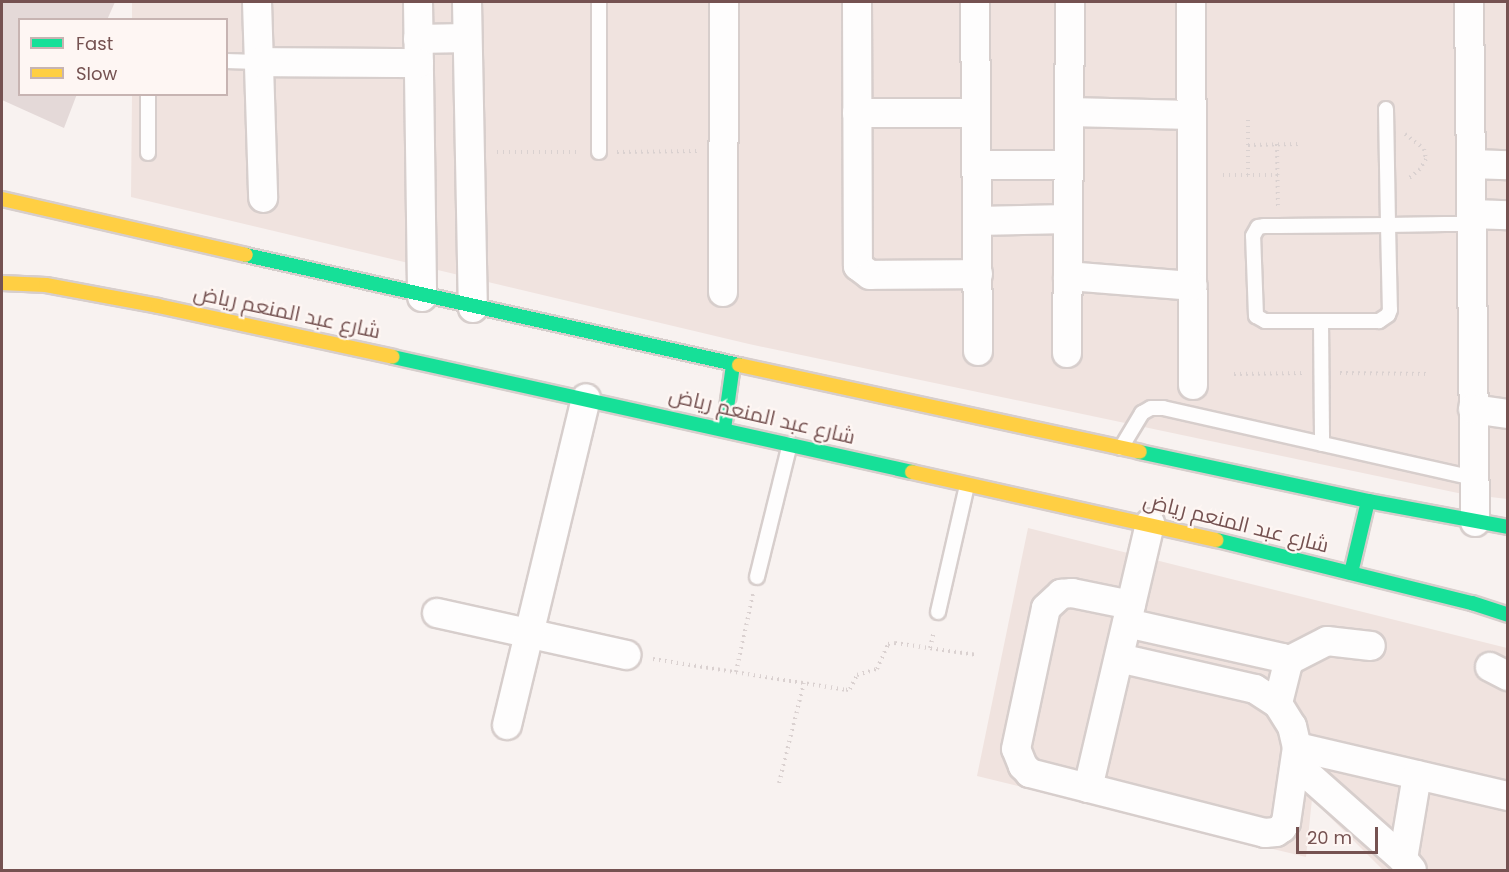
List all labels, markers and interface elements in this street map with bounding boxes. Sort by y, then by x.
legend [18,18,228,96]
text: Fast [76,31,113,56]
text: Slow [76,61,117,86]
street label: شارع عبد المنعم رياض [191,280,383,344]
street label: شارع عبد المنعم رياض [666,382,858,450]
street label: شارع عبد المنعم رياض [1141,488,1331,558]
scale bar [1299,815,1382,853]
text: 20 m [1307,825,1352,850]

